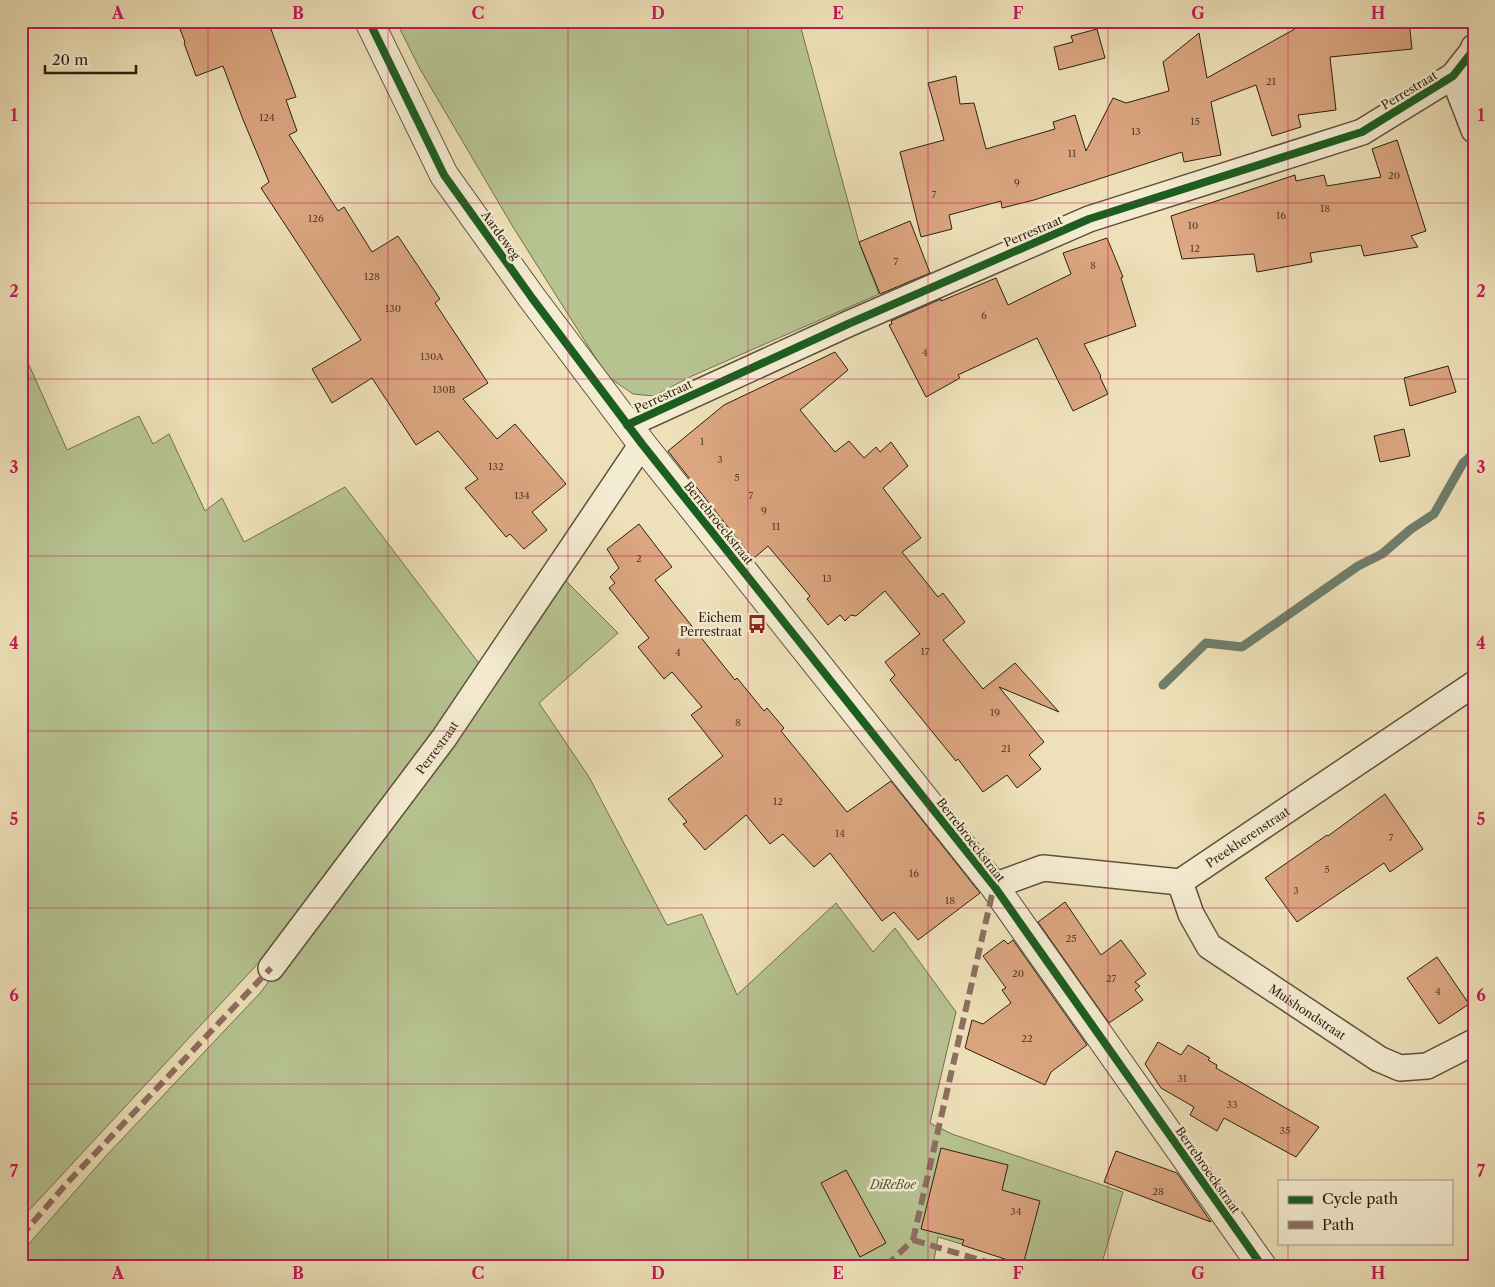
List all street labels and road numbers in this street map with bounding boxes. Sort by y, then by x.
street label: Perrestraat [1378,67,1440,112]
street label: Aardeweg [478,207,524,263]
street label: Perrestraat [1001,212,1065,250]
street label: Perrestraat [632,376,695,416]
street label: Berrebroeckstraat [681,478,758,568]
street label: Perrestraat [412,717,461,777]
street label: Berrebroeckstraat [934,795,1009,886]
street label: Preekherenstraat [1202,803,1293,870]
street label: Muishondstraat [1266,981,1350,1043]
street label: Berrebroeckstraat [1172,1124,1244,1217]

